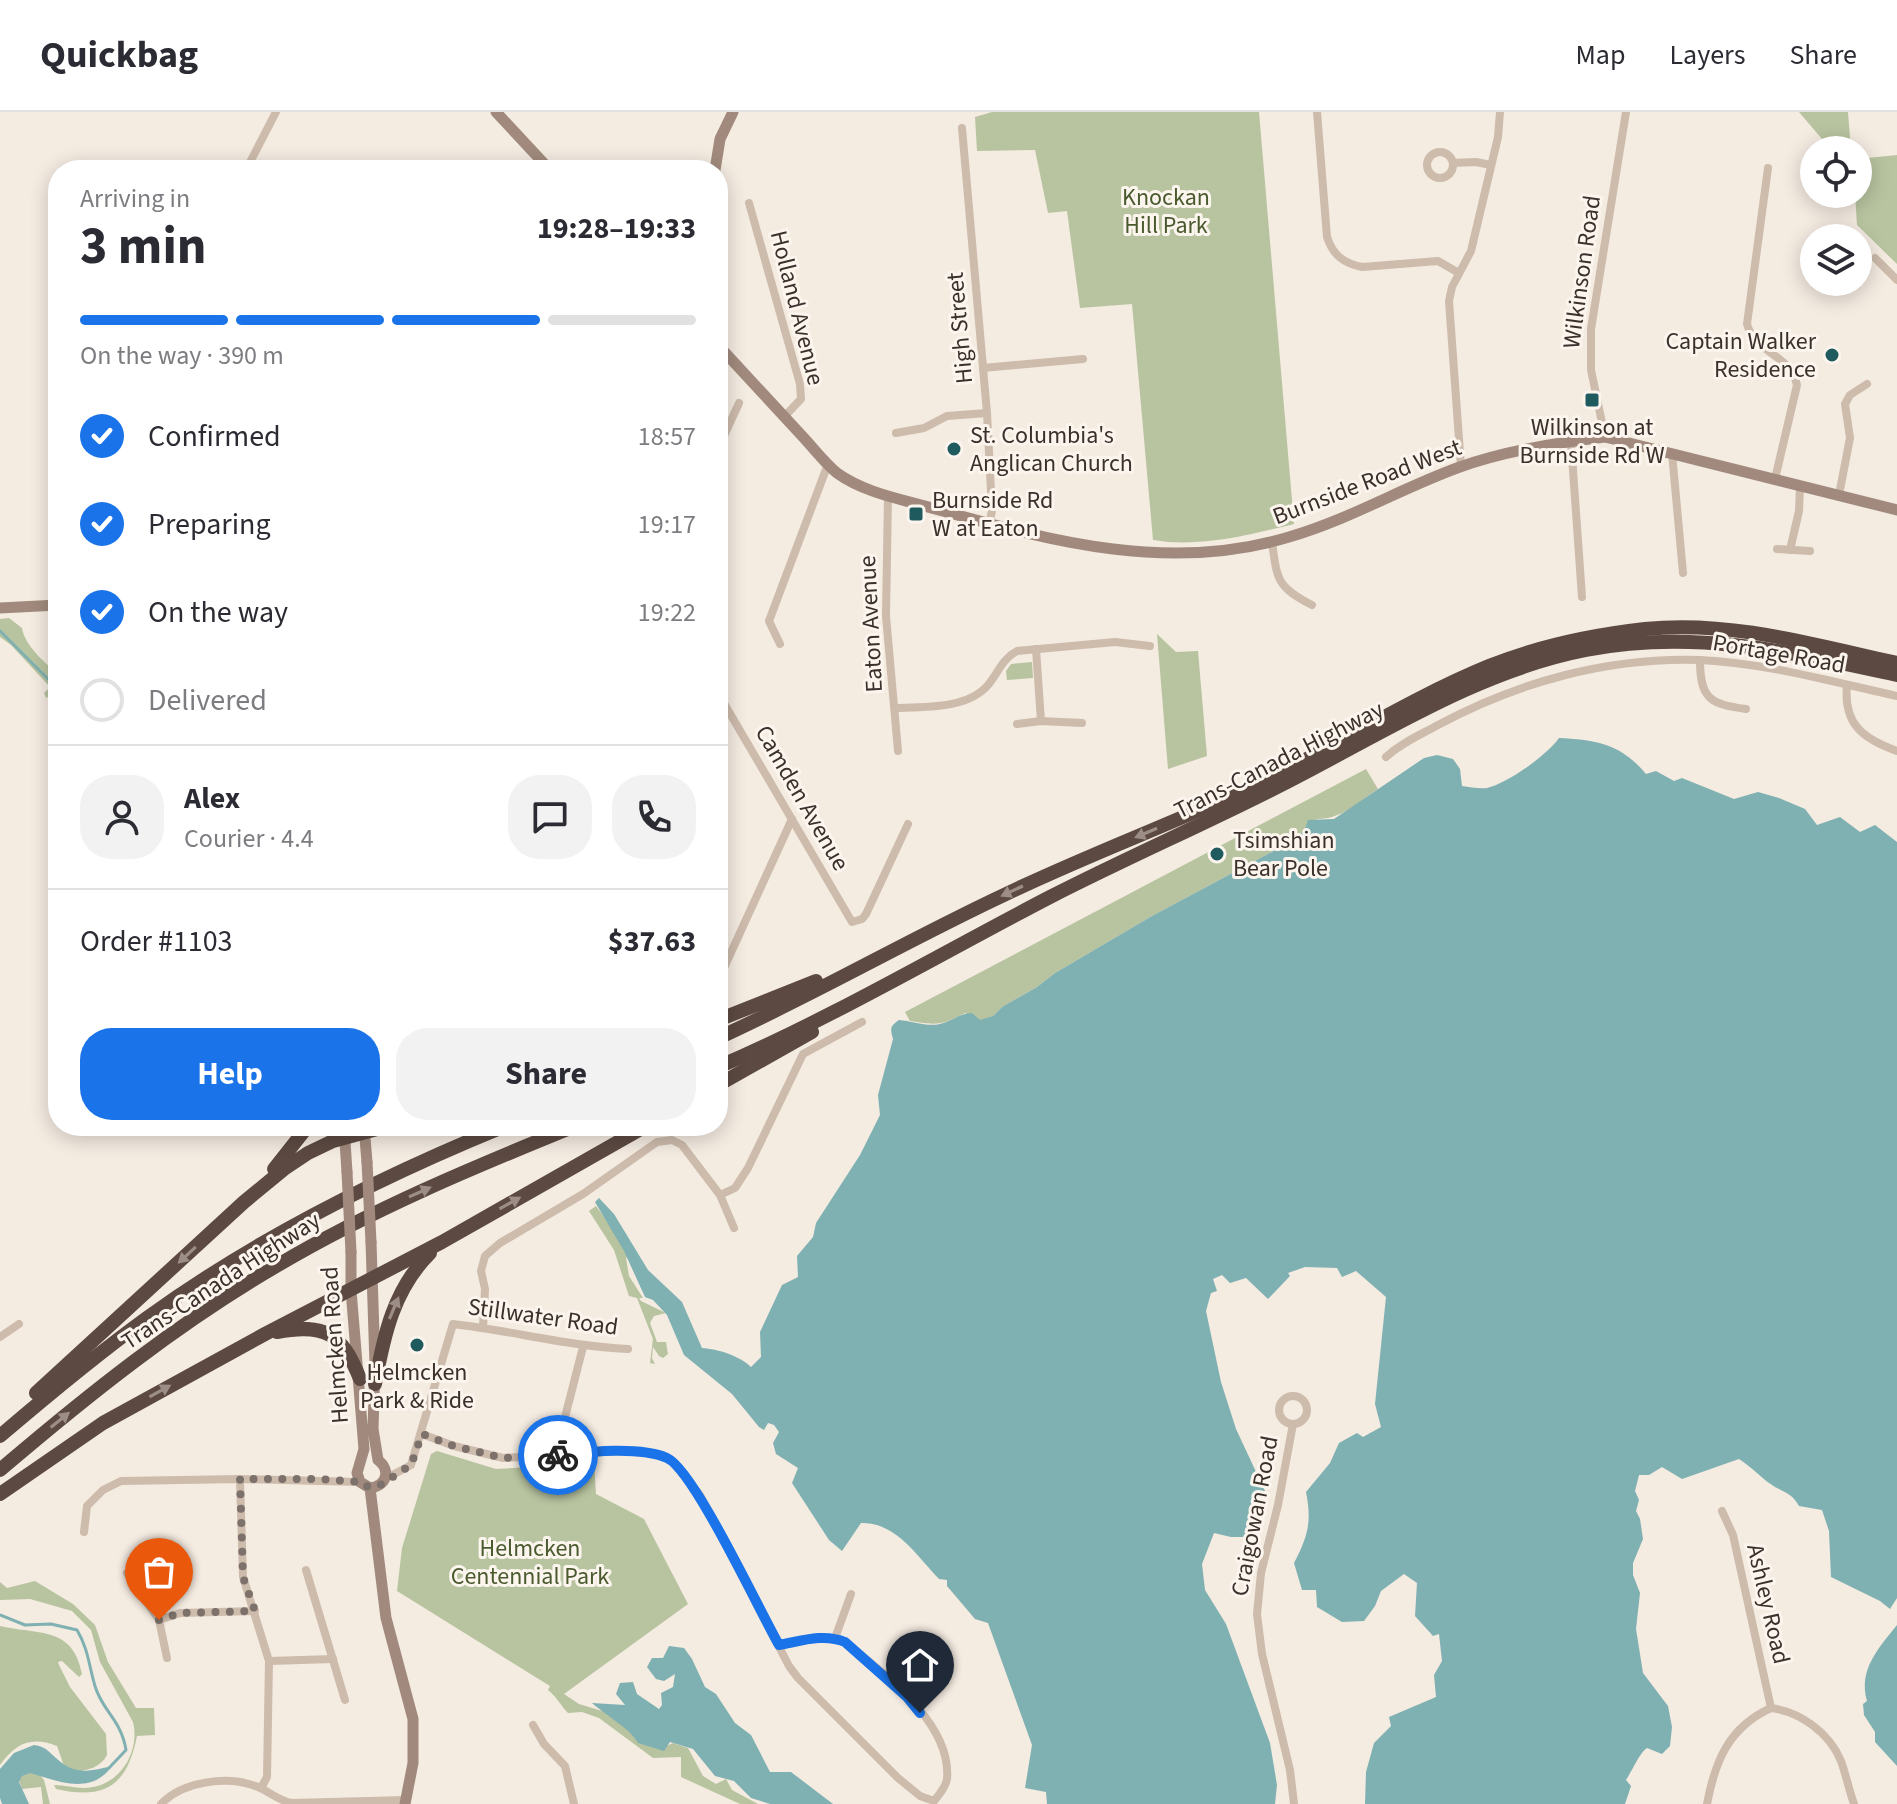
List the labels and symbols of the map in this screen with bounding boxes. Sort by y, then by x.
park label: Knockan Hill Park [1122,180,1210,243]
street label: Wilkinson Road [1554,193,1610,351]
street label: Holland Avenue [761,227,833,389]
street label: High Street [938,271,982,385]
place label: Captain Walker Residence [1665,324,1817,387]
marker: Captain Walker Residence [1823,346,1841,364]
marker: Wilkinson at Burnside Rd W [1583,391,1601,409]
place label: Wilkinson at Burnside Rd W [1519,410,1665,473]
place label: St. Columbia's Anglican Church [970,418,1133,481]
street label: Burnside Road West [1268,430,1466,534]
marker: St. Columbia's Anglican Church [945,440,963,458]
place label: Burnside Rd W at Eaton [932,483,1053,546]
marker: Burnside Rd W at Eaton [907,505,925,523]
street label: Eaton Avenue [850,555,892,693]
street label: Portage Road [1710,625,1848,683]
street label: Trans-Canada Highway [1168,692,1390,828]
street label: Camden Avenue [746,719,858,877]
place label: Tsimshian Bear Pole [1233,823,1335,886]
one-way arrow [1134,826,1158,839]
marker: Tsimshian Bear Pole [1208,845,1226,863]
one-way arrow [1000,884,1023,898]
one-way arrow [408,1185,432,1198]
one-way arrow [499,1197,521,1211]
street label: Trans-Canada Highway [115,1203,327,1359]
one-way arrow [178,1246,197,1264]
street label: Helmcken Road [312,1265,358,1425]
street label: Stillwater Road [465,1289,621,1345]
one-way arrow [388,1296,401,1320]
marker: Helmcken Park & Ride [408,1336,426,1354]
place label: Helmcken Park & Ride [360,1355,474,1418]
one-way arrow [148,1385,171,1398]
one-way arrow [49,1412,69,1429]
courier [518,1415,598,1495]
street label: Craigowan Road [1222,1433,1288,1599]
park label: Helmcken Centennial Park [451,1531,609,1594]
pin [125,1538,193,1620]
street label: Ashley Road [1737,1540,1799,1668]
pin [886,1631,954,1713]

